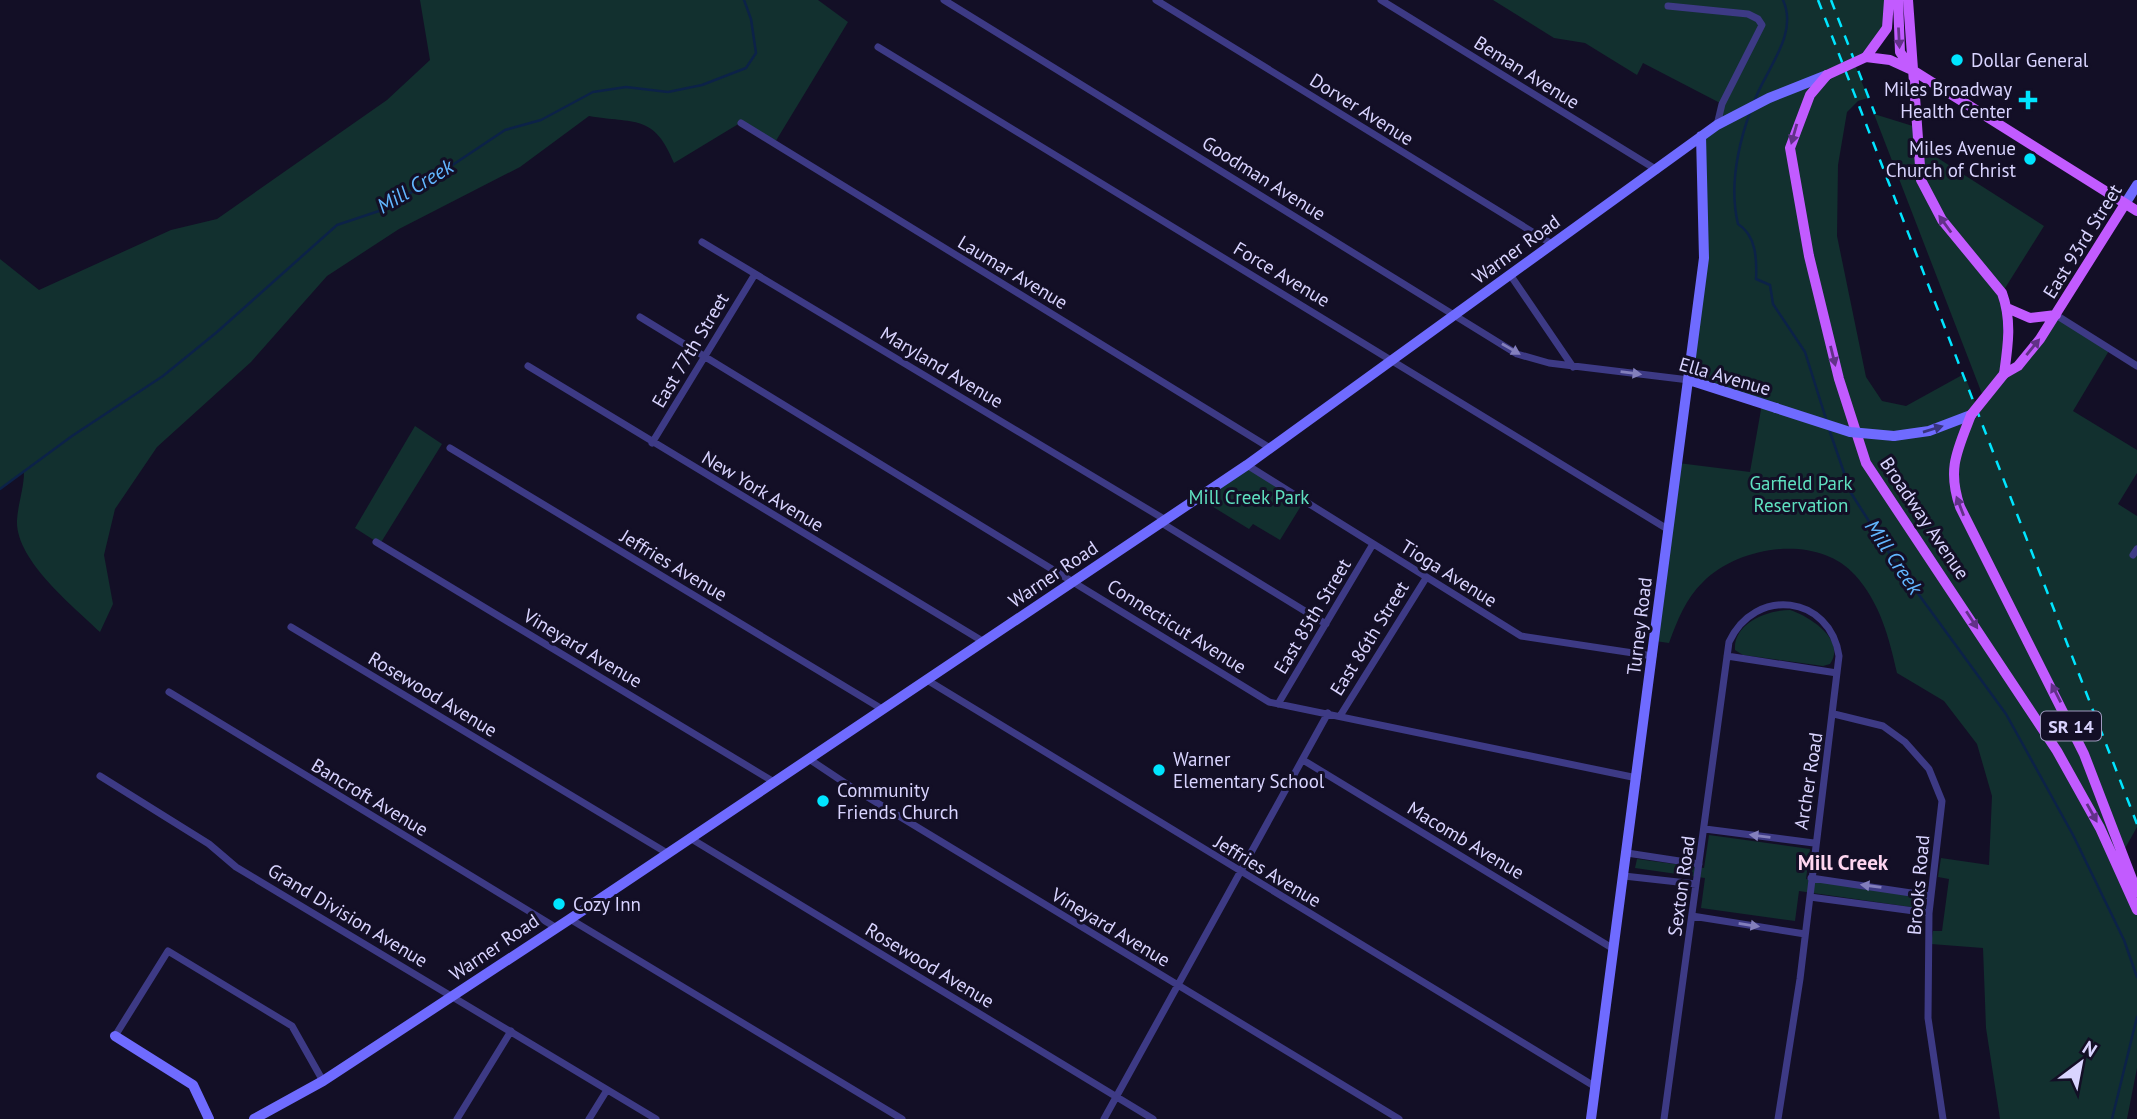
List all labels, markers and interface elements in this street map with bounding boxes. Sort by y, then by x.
one-way arrow [1894,27,1905,49]
street label: Beman Avenue [1470,30,1584,114]
place label: Dollar General [1971,48,2089,72]
marker: Dollar General [1949,52,1965,68]
street label: Dorver Avenue [1306,68,1418,150]
place label: Miles Broadway Health Center [1884,77,2013,123]
marker: Miles Broadway Health Center [2018,90,2038,110]
one-way arrow [1789,124,1799,145]
street label: Goodman Avenue [1198,130,1330,226]
place label: Miles Avenue Church of Christ [1886,136,2017,182]
marker: Miles Avenue Church of Christ [2022,151,2038,167]
water label: Mill Creek [372,152,460,219]
street label: East 93rd Street [2037,179,2127,303]
street label: Warner Road [1467,209,1565,289]
one-way arrow [1938,215,1952,233]
street label: Laumar Avenue [954,230,1072,314]
street label: Force Avenue [1230,236,1334,312]
street label: East 77th Street [646,288,734,412]
street label: Maryland Avenue [876,321,1008,413]
one-way arrow [2025,339,2040,356]
one-way arrow [1501,343,1521,355]
one-way arrow [1828,345,1839,367]
street label: Ella Avenue [1676,351,1774,401]
one-way arrow [1620,368,1642,379]
one-way arrow [1923,423,1944,433]
street label: New York Avenue [698,445,828,537]
street label: Broadway Avenue [1875,452,1975,584]
park label: Garfield Park Reservation [1749,471,1853,517]
park label: Mill Creek Park [1189,485,1309,509]
one-way arrow [1955,495,1966,516]
water label: Mill Creek [1859,514,1930,601]
street label: Jeffries Avenue [615,523,732,606]
street label: Tioga Avenue [1396,534,1502,612]
street label: Warner Road [1004,535,1102,613]
street label: East 85th Street [1268,554,1356,678]
street label: Connecticut Avenue [1103,573,1251,679]
street label: East 86th Street [1324,576,1414,700]
street label: Turney Road [1621,576,1657,676]
street label: Vineyard Avenue [518,603,647,693]
one-way arrow [1965,610,1978,630]
street label: Rosewood Avenue [364,646,502,742]
one-way arrow [2050,683,2061,703]
road number: SR 14 [2041,712,2101,740]
street label: Archer Road [1788,731,1828,831]
place label: Warner Elementary School [1173,747,1325,793]
street label: Bancroft Avenue [307,753,433,841]
marker: Warner Elementary School [1151,762,1167,778]
place label: Community Friends Church [837,778,959,824]
marker: Community Friends Church [815,793,831,809]
street label: Macomb Avenue [1403,796,1529,884]
one-way arrow [2086,803,2098,823]
street label: Jeffries Avenue [1209,829,1326,912]
one-way arrow [1749,830,1771,841]
street label: Sexton Road [1662,834,1700,938]
street label: Brooks Road [1902,834,1934,936]
district label: Mill Creek [1798,849,1889,876]
street label: Grand Division Avenue [264,858,432,972]
one-way arrow [1860,880,1882,891]
street label: Vineyard Avenue [1046,882,1175,972]
place label: Cozy Inn [573,892,641,916]
marker: Cozy Inn [551,896,567,912]
street label: Warner Road [445,908,543,986]
street label: Rosewood Avenue [861,917,999,1013]
one-way arrow [1738,920,1760,931]
north arrow [2046,1028,2116,1098]
text: N [2078,1035,2102,1062]

